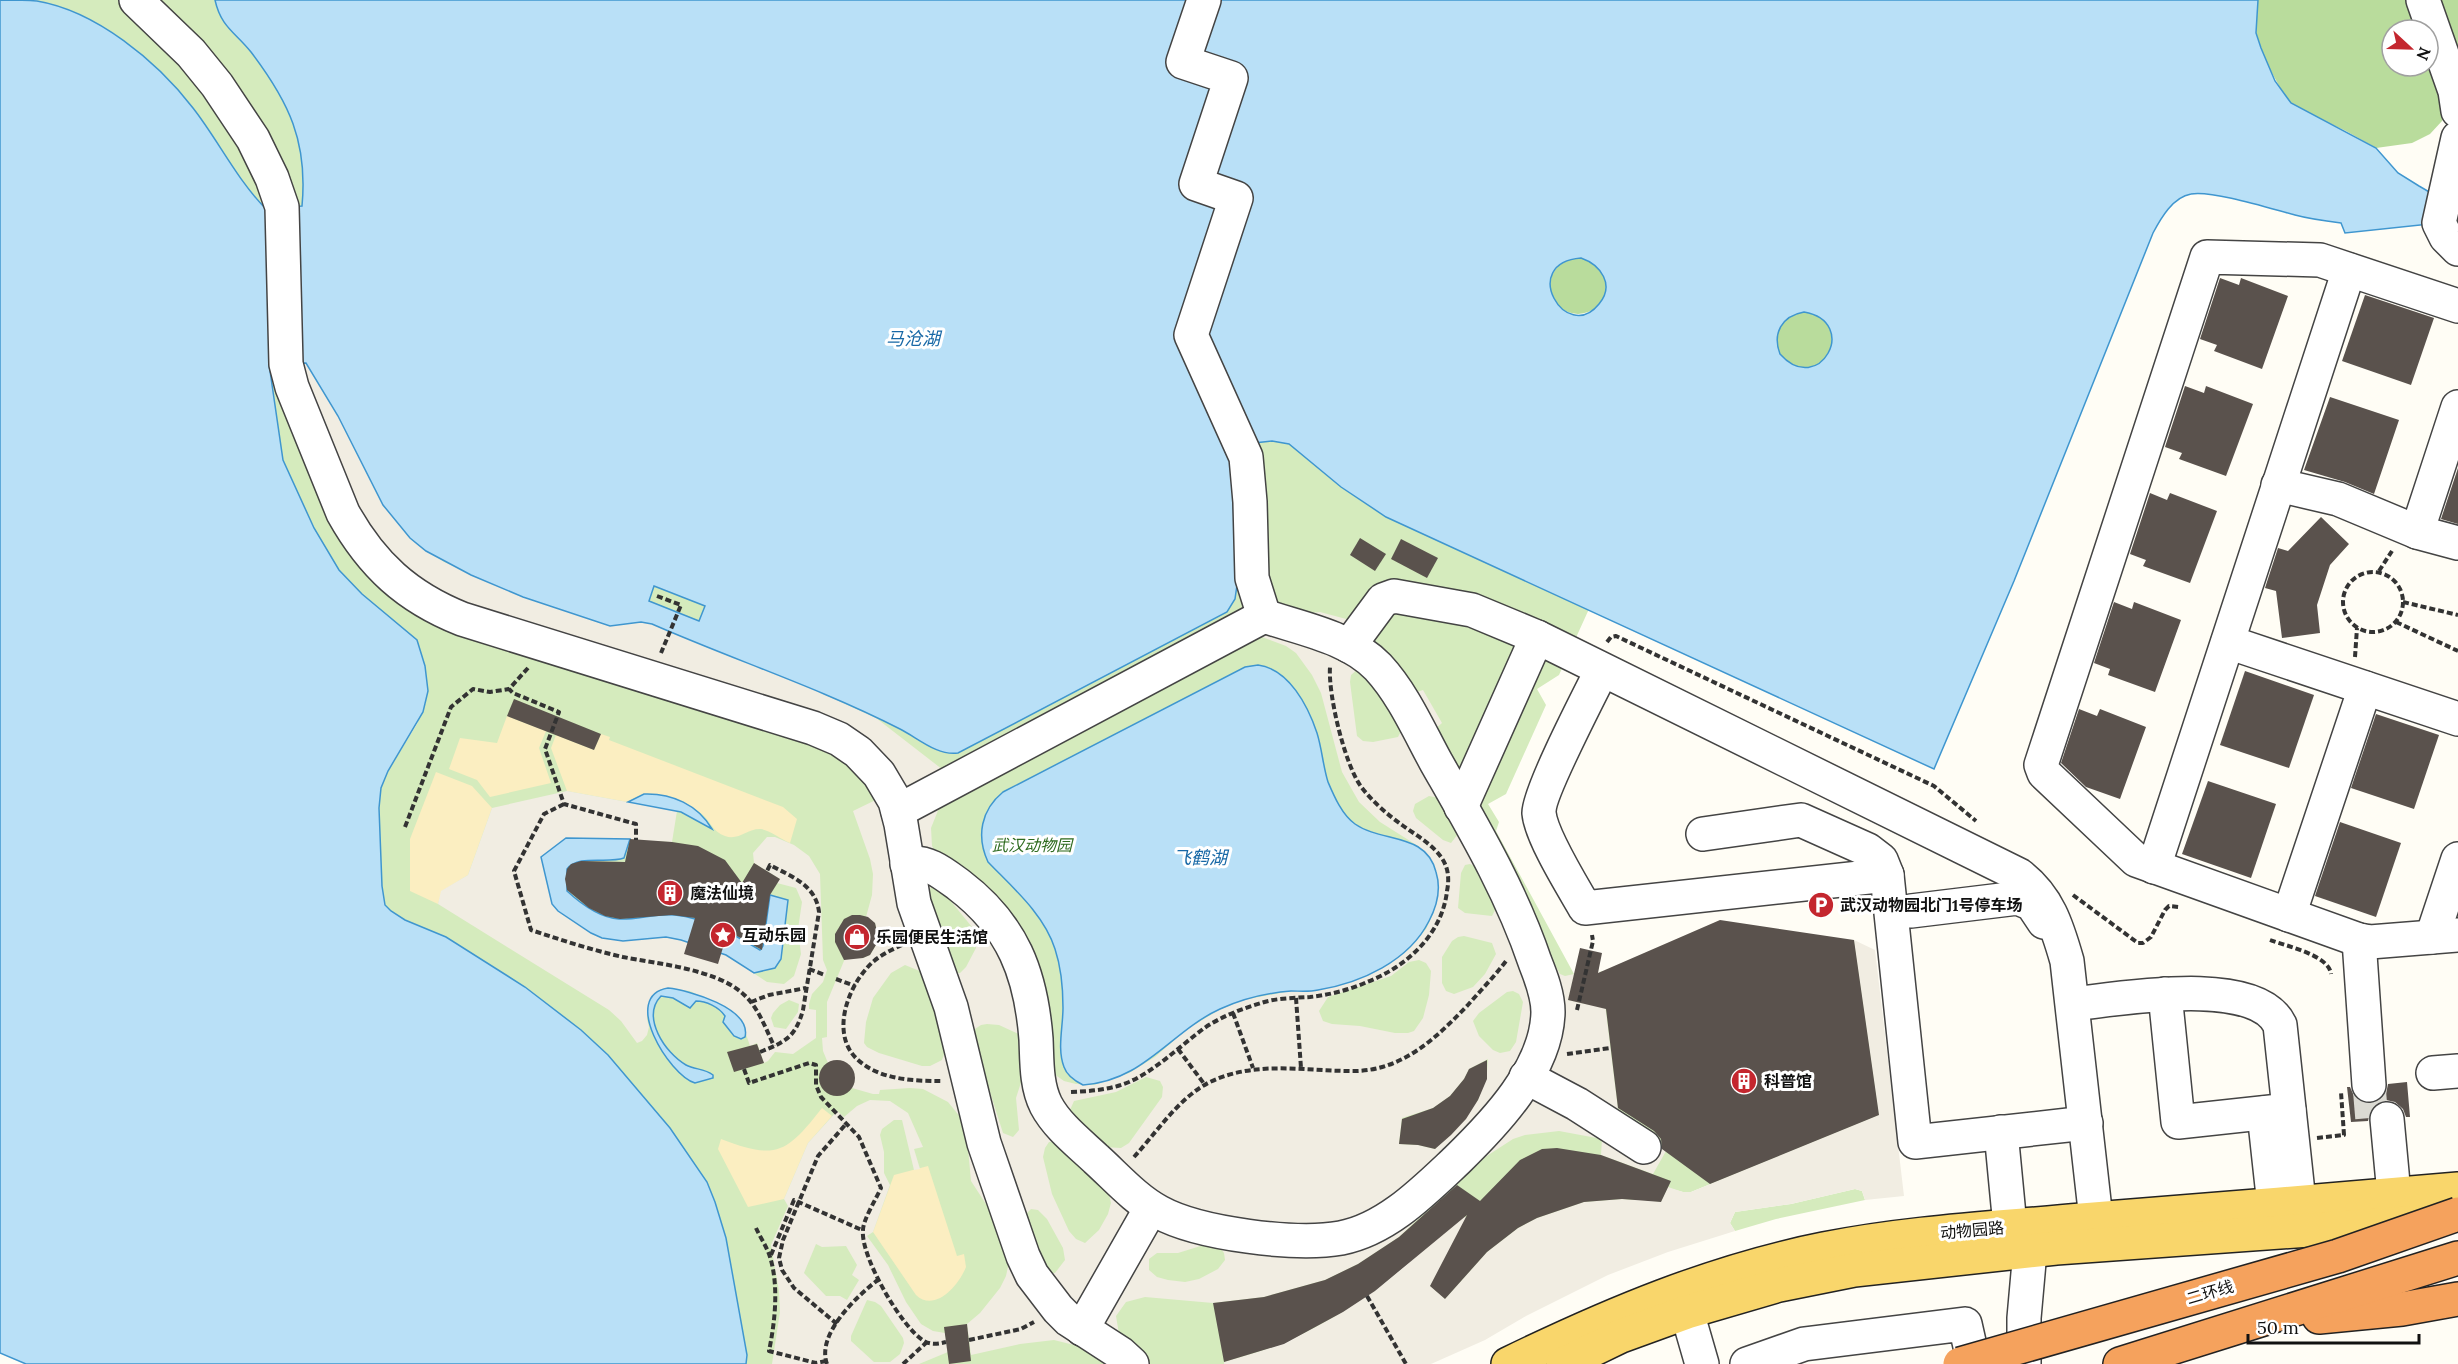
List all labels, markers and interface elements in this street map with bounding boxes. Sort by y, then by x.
north arrow [2380,18,2440,78]
text: N [2412,44,2435,63]
water label: 马沧湖 [886,327,943,350]
park label: 武汉动物园 [992,835,1074,855]
water label: 飞鹤湖 [1173,846,1230,869]
building icon: 魔法仙境 [655,878,685,908]
place label: 魔法仙境 [690,883,754,903]
parking icon: 武汉动物园北门1号停车场 [1806,890,1836,920]
place label: 武汉动物园北门1号停车场 [1840,895,2023,915]
place icon: 互动乐园 [708,920,738,950]
shop icon: 乐园便民生活馆 [842,922,872,952]
place label: 互动乐园 [742,925,806,945]
place label: 乐园便民生活馆 [876,927,988,947]
building icon: 科普馆 [1729,1066,1759,1096]
place label: 科普馆 [1764,1071,1812,1091]
street label: 动物园路 [1939,1217,2005,1243]
street label: 二环线 [2184,1276,2236,1308]
scale bar [2248,1307,2419,1345]
text: 50 m [2257,1316,2299,1339]

